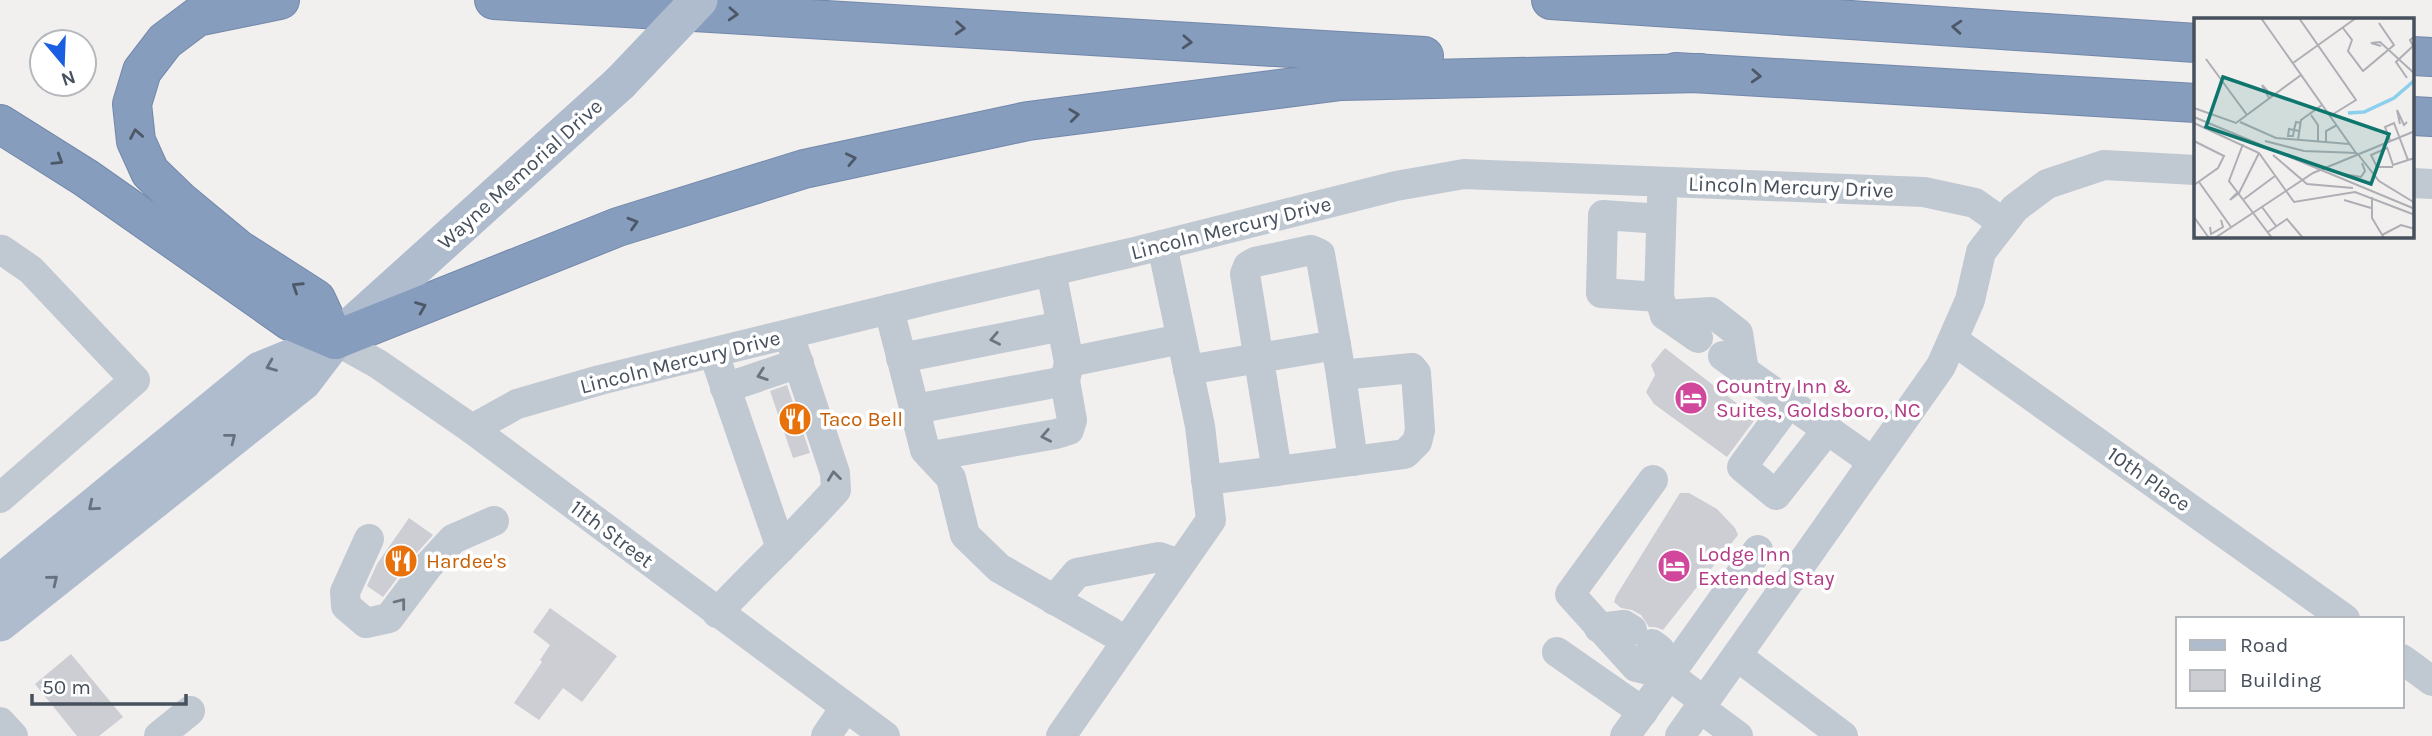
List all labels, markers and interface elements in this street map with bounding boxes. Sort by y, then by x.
one-way arrow [728,7,739,22]
inset map [2194,18,2414,238]
one-way arrow [955,20,966,35]
one-way arrow [1951,20,1962,35]
north arrow [28,28,98,98]
one-way arrow [1182,34,1193,49]
text: N [58,66,78,91]
one-way arrow [1751,69,1762,84]
street label: Wayne Memorial Drive [433,94,607,254]
one-way arrow [1068,108,1080,123]
one-way arrow [129,128,144,140]
one-way arrow [50,152,63,165]
one-way arrow [845,153,857,168]
street label: Lincoln Mercury Drive [1688,171,1894,203]
street label: Lincoln Mercury Drive [1128,191,1334,265]
one-way arrow [626,216,638,231]
one-way arrow [291,282,304,295]
one-way arrow [414,301,426,315]
street label: Lincoln Mercury Drive [577,325,783,399]
one-way arrow [989,331,1001,346]
one-way arrow [266,357,278,371]
one-way arrow [756,367,769,381]
place label: Country Inn & Suites, Goldsboro, NC [1716,374,1921,422]
hotel icon: Country Inn & Suites, Goldsboro, NC [1672,379,1710,417]
restaurant icon: Taco Bell [776,400,814,438]
place label: Taco Bell [820,407,903,431]
one-way arrow [1040,427,1052,442]
one-way arrow [224,434,236,447]
street label: 10th Place [2103,442,2195,516]
one-way arrow [827,470,842,481]
street label: 11th Street [566,495,658,573]
one-way arrow [89,498,101,511]
restaurant icon: Hardee's [382,542,420,580]
place label: Lodge Inn Extended Stay [1698,542,1835,590]
hotel icon: Lodge Inn Extended Stay [1655,547,1693,585]
place label: Hardee's [426,549,507,573]
one-way arrow [45,576,58,588]
one-way arrow [393,598,406,611]
legend [2176,617,2404,708]
text: Road [2240,633,2288,657]
scale bar [32,662,186,706]
text: Building [2240,668,2321,692]
text: 50 m [42,675,91,699]

